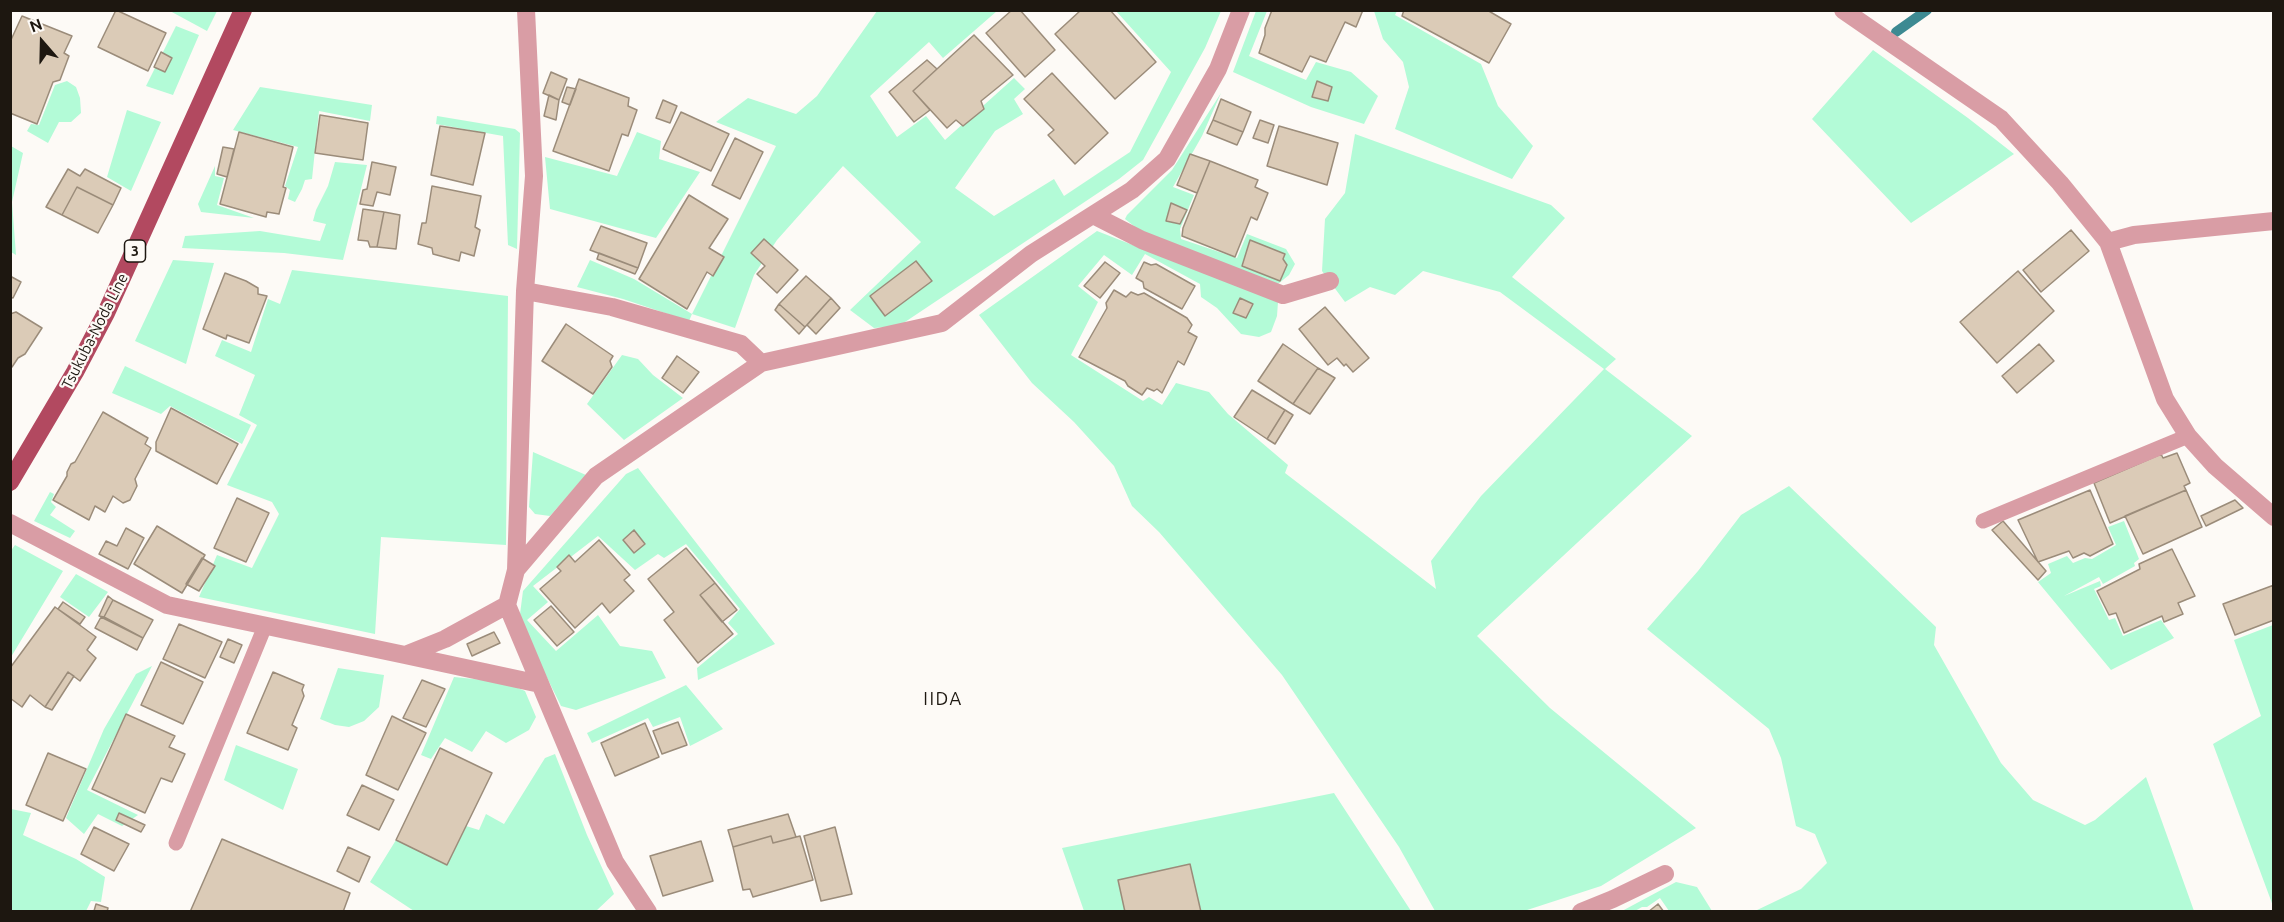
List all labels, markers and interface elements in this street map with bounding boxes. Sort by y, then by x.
north arrow [12,12,72,72]
text: N [27,15,45,36]
road number: 3 [124,240,146,262]
street label: Tsukuba-Noda Line [58,270,132,392]
district label: IIDA [923,688,963,710]

